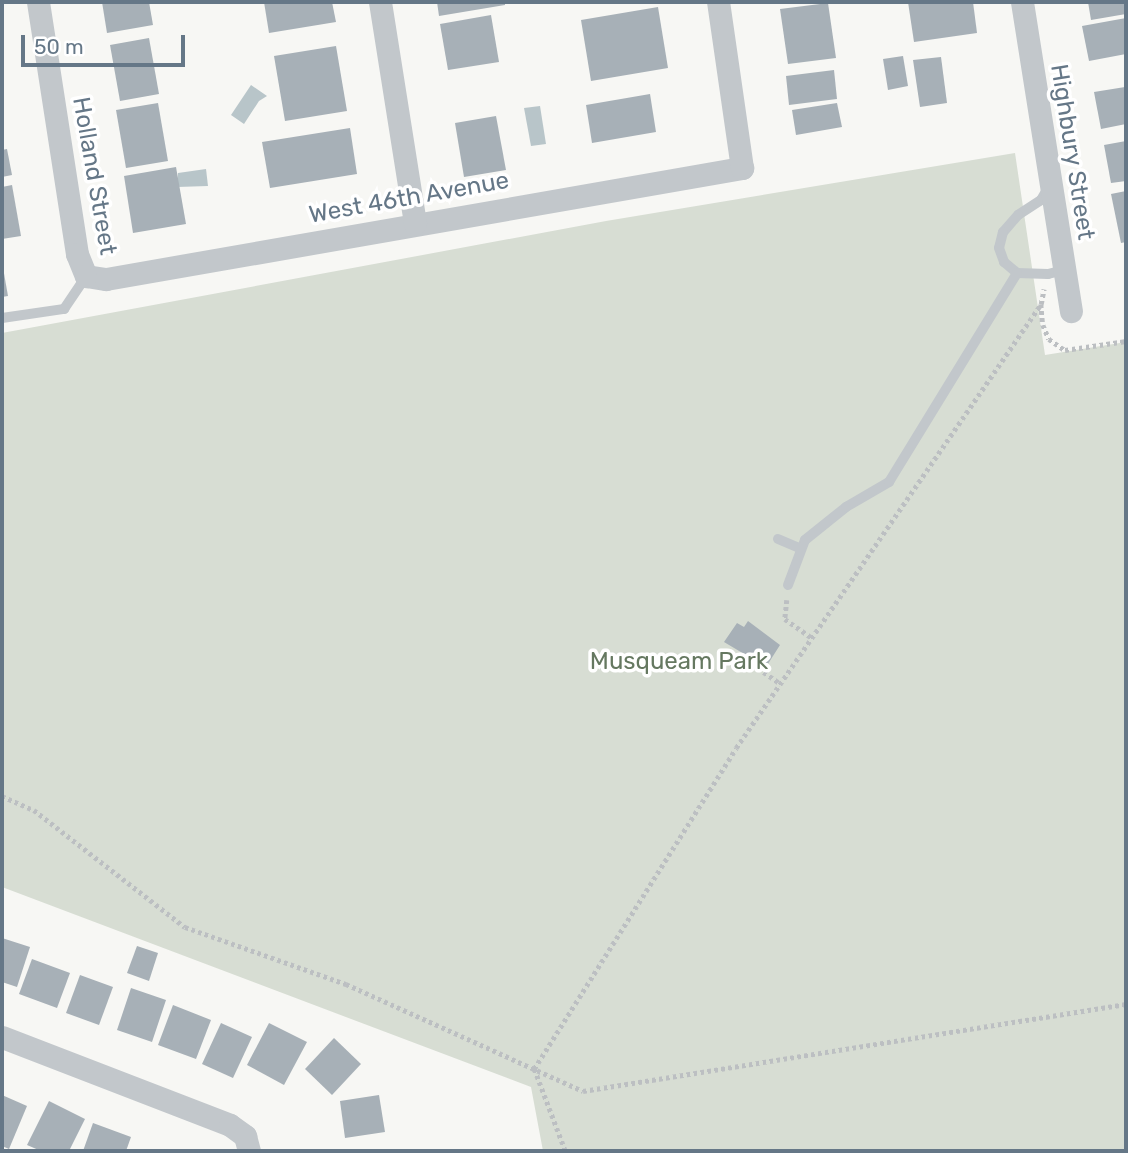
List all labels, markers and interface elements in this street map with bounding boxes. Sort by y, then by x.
scale bar [24,21,189,65]
text: 50 m [34,34,84,59]
street label: Highbury Street [1044,62,1100,242]
street label: Holland Street [66,95,122,257]
street label: West 46th Avenue [307,166,511,230]
park label: Musqueam Park [590,648,768,676]

